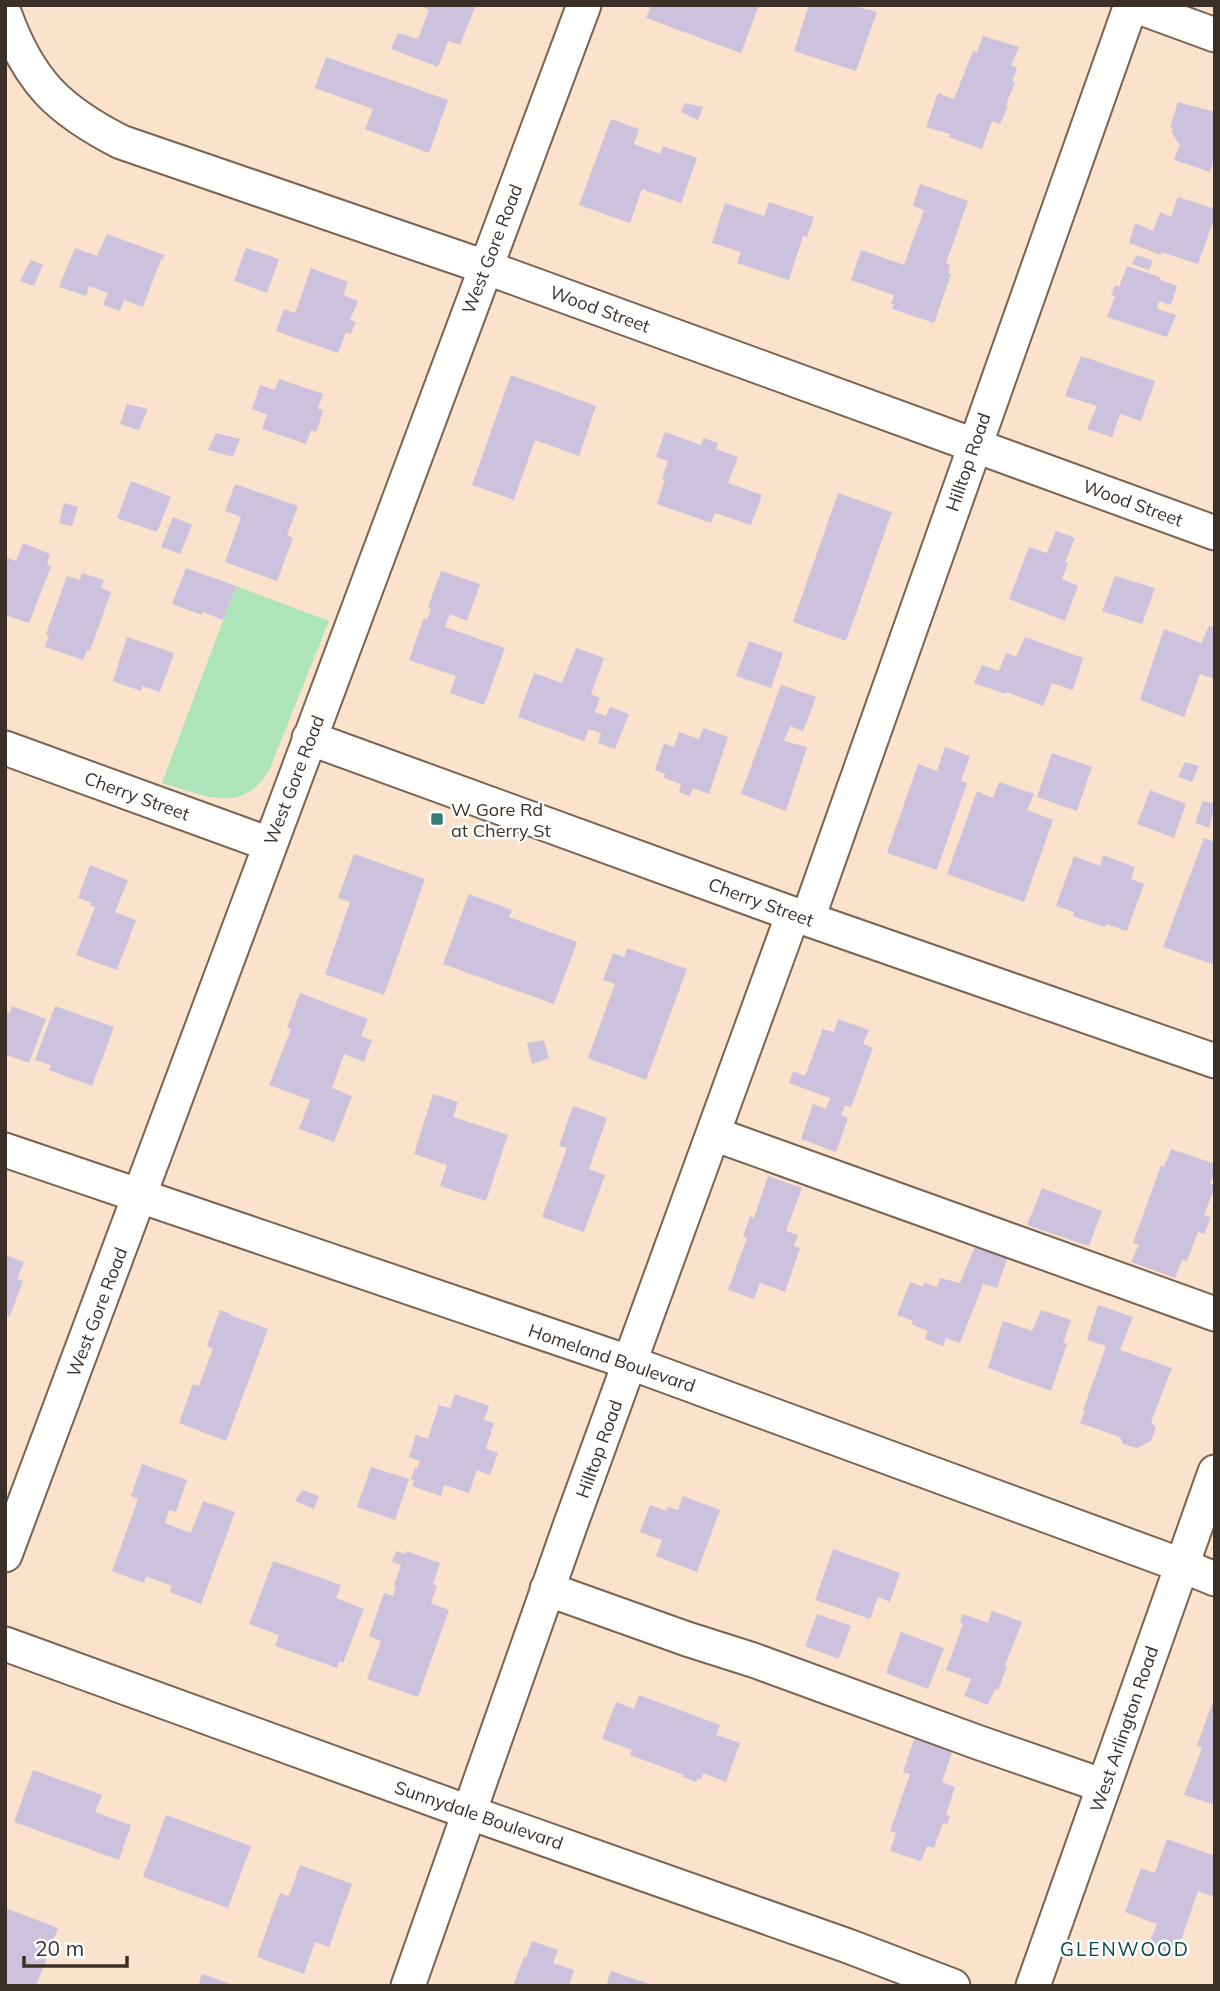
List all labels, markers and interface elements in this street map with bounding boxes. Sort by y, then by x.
street label: West Gore Road [457,181,527,317]
street label: Wood Street [547,280,653,338]
street label: Hilltop Road [940,410,996,514]
street label: Wood Street [1080,474,1186,532]
street label: West Gore Road [259,712,329,848]
street label: Cherry Street [81,766,193,826]
place label: W Gore Rd at Cherry St [451,798,551,842]
marker: W Gore Rd at Cherry St [429,811,445,827]
street label: Cherry Street [705,872,817,932]
street label: West Gore Road [62,1244,132,1380]
street label: Homeland Boulevard [525,1319,699,1397]
street label: Hilltop Road [571,1397,627,1501]
street label: West Arlington Road [1085,1643,1163,1815]
street label: Sunnydale Boulevard [392,1775,566,1855]
scale bar [24,1924,128,1968]
text: 20 m [35,1935,84,1961]
district label: GLENWOOD [1060,1937,1190,1961]

